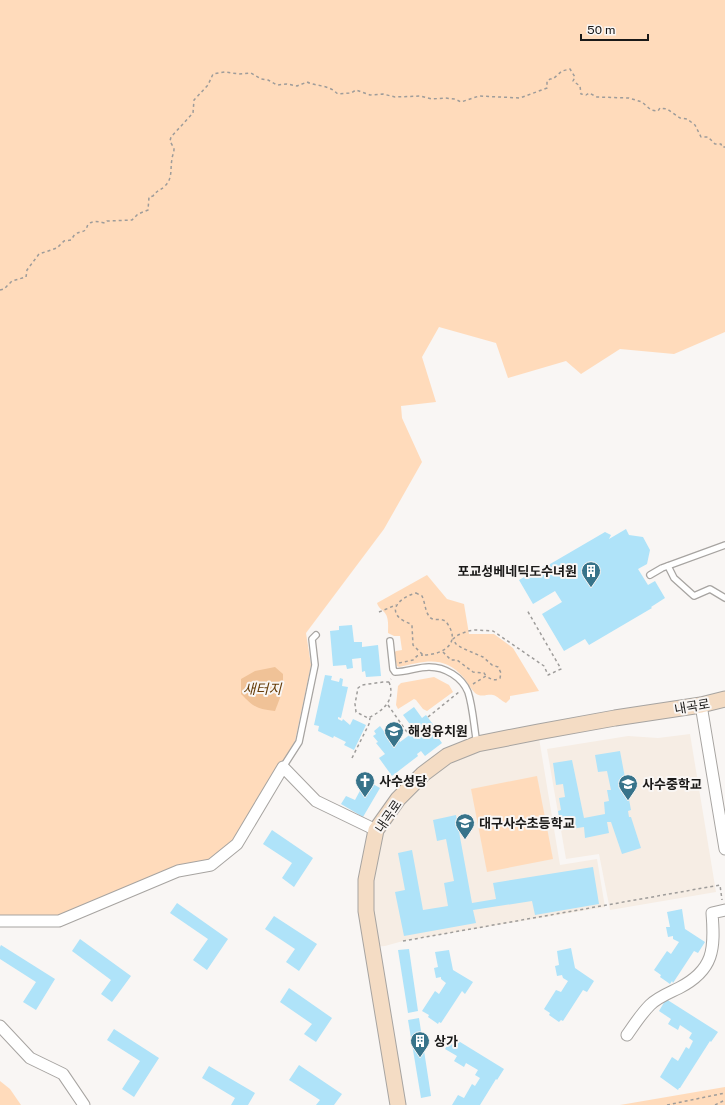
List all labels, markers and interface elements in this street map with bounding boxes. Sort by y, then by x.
scale bar [581,16,648,42]
text: 50 m [587,23,615,37]
building icon: 포교성베네딕도수녀원 [580,560,602,588]
place label: 포교성베네딕도수녀원 [457,564,577,579]
water label: 새터지 [243,681,282,697]
street label: 내곡로 [673,696,711,717]
school or university icon: 해성유치원 [383,720,405,748]
place label: 해성유치원 [408,724,468,739]
church icon: 사수성당 [354,770,376,798]
school or university icon: 사수중학교 [617,773,639,801]
place label: 사수성당 [379,774,427,789]
place label: 사수중학교 [642,777,702,792]
street label: 내곡로 [372,797,405,835]
school or university icon: 대구사수초등학교 [454,812,476,840]
place label: 대구사수초등학교 [479,816,575,831]
building icon: 상가 [409,1030,431,1058]
place label: 상가 [434,1034,458,1049]

